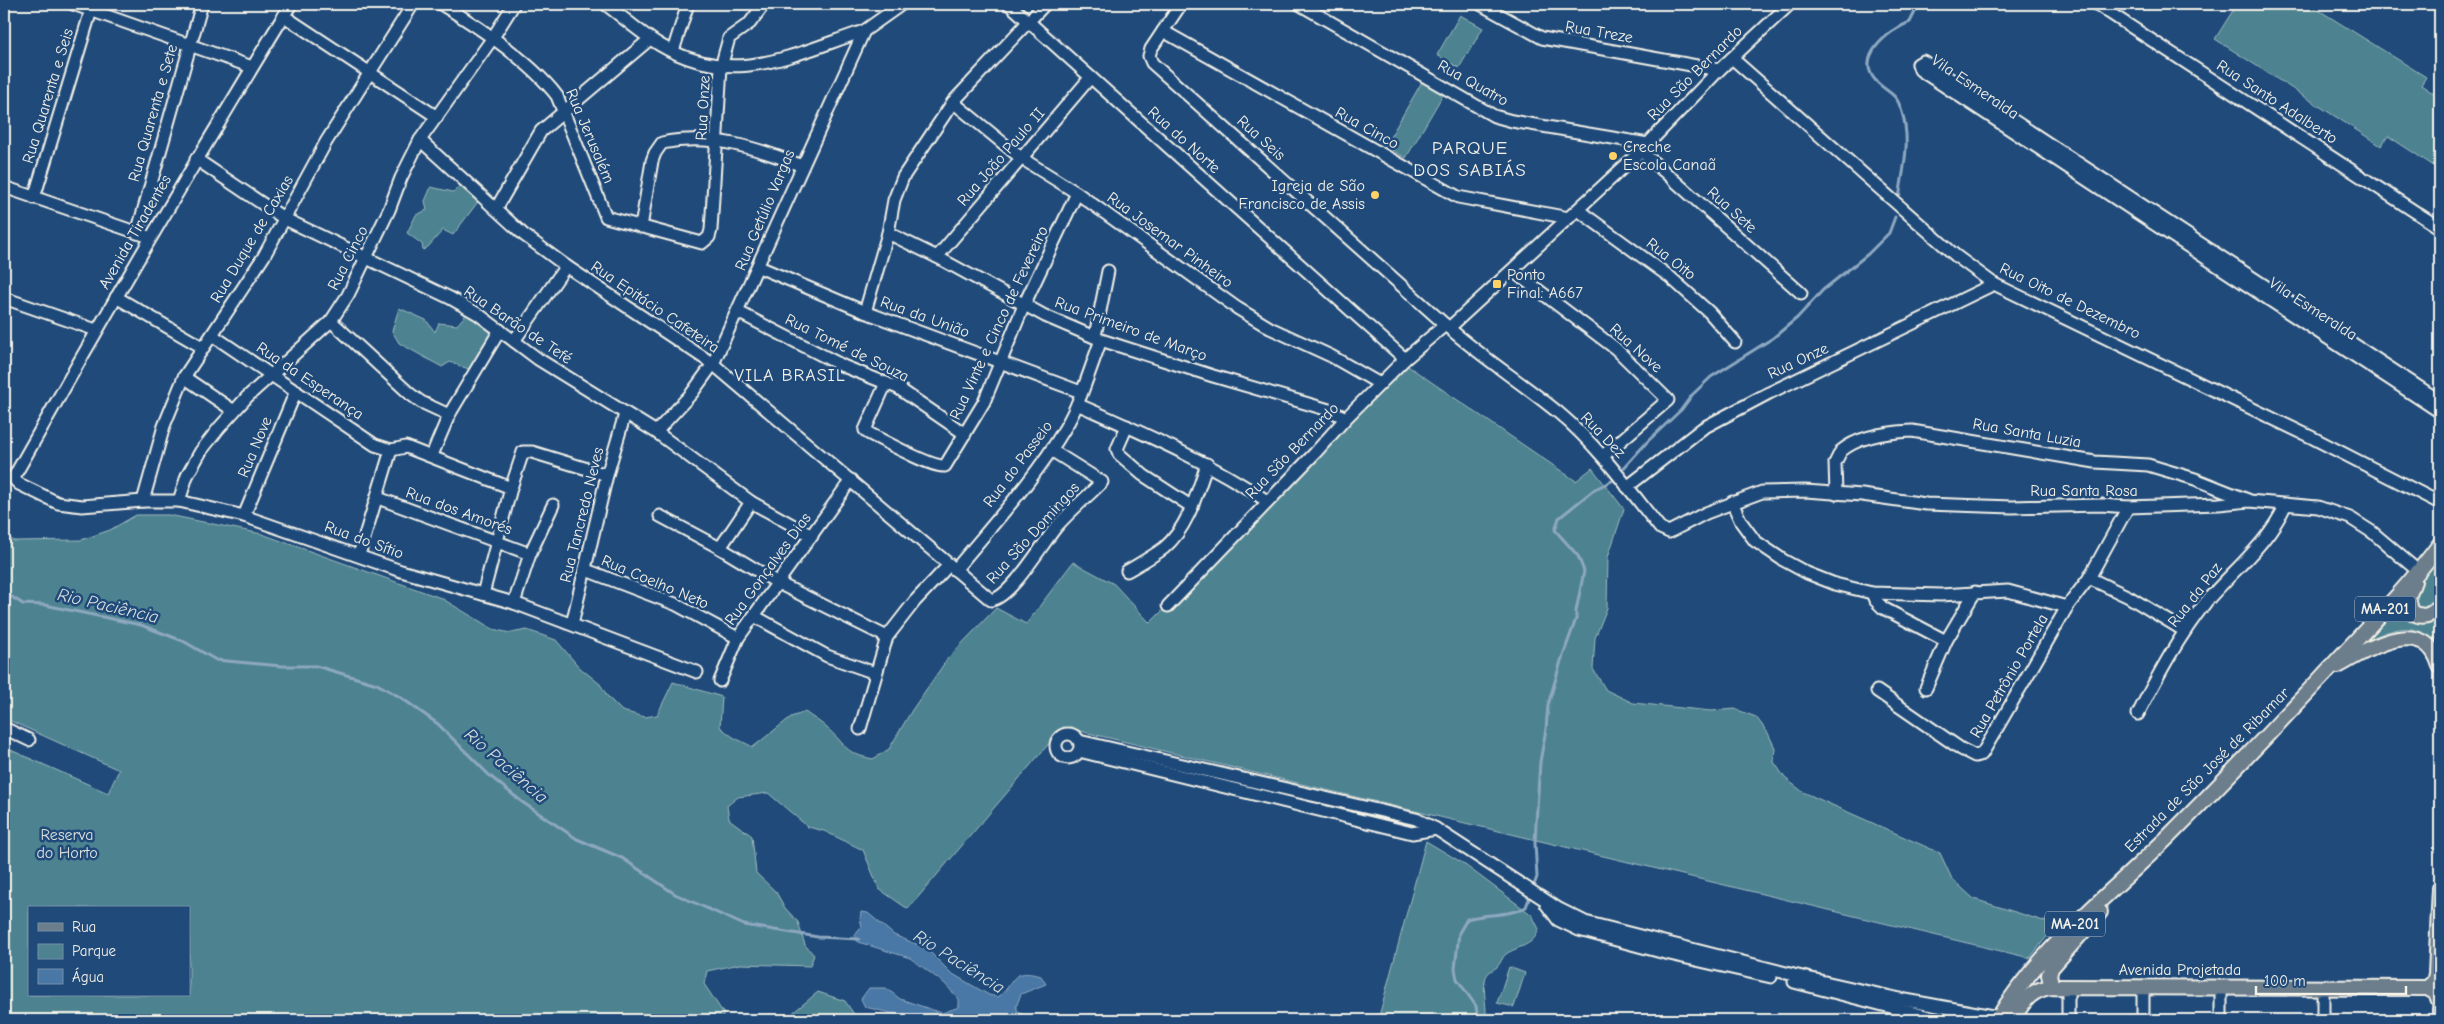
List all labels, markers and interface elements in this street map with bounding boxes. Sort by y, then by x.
street label: Rua Treze [1564,17,1634,47]
street label: Rua São Bernardo [1644,22,1746,124]
street label: Rua Quarenta e Seis [19,26,77,166]
street label: Rua Quarenta e Sete [125,42,181,184]
street label: Vila Esmeralda [1928,51,2022,123]
street label: Rua Quatro [1434,56,1512,110]
street label: Rua Santo Adalberto [2213,56,2341,148]
street label: Rua Onze [692,75,714,141]
street label: Rua Jerusalém [562,86,618,186]
street label: Rua do Norte [1144,103,1224,177]
street label: Rua Cinco [1332,103,1402,153]
street label: Rua João Paulo II [954,104,1048,210]
street label: Rua Seis [1233,112,1289,164]
district label: PARQUE DOS SABIÁS [1413,137,1527,181]
place label: Creche Escola Canaã [1623,138,1716,174]
street label: Rua Getúlio Vargas [731,146,799,273]
marker: Creche Escola Canaã [1607,150,1619,162]
street label: Avenida Tiradentes [95,171,175,292]
street label: Rua Duque de Caxias [207,172,297,306]
place label: Igreja de São Francisco de Assis [1238,177,1365,213]
street label: Rua Sete [1704,183,1760,237]
street label: Rua Josemar Pinheiro [1104,188,1236,292]
marker: Igreja de São Francisco de Assis [1369,189,1381,201]
street label: Rua Cinco [324,223,372,293]
street label: Rua Vinte e Cinco de Fevereiro [946,223,1052,423]
street label: Rua Oito [1643,234,1699,284]
street label: Rua Epitácio Cafeteira [587,257,723,357]
street label: Rua Oito de Dezembro [1997,259,2143,343]
place label: Ponto Final: A667 [1507,266,1583,302]
street label: Vila Esmeralda [2266,274,2360,344]
marker: Ponto Final: A667 [1491,278,1503,290]
street label: Rua Barão de Tefé [461,282,575,368]
street label: Rua da União [878,293,972,341]
street label: Rua Primeiro de Março [1052,293,1210,365]
street label: Rua Tomé de Souza [782,310,912,386]
street label: Rua Nove [1606,320,1666,376]
street label: Rua da Esperança [253,338,367,424]
street label: Rua Onze [1765,339,1831,383]
district label: VILA BRASIL [734,365,846,386]
street label: Rua São Bernardo [1242,399,1342,503]
street label: Rua Dez [1577,408,1629,462]
street label: Rua Nove [234,414,276,480]
street label: Rua Santa Luzia [1971,415,2083,451]
street label: Rua do Passeio [980,417,1056,511]
street label: Rua Tancredo Neves [556,445,608,585]
street label: Rua São Domingos [983,478,1083,587]
street label: Rua Santa Rosa [2030,482,2138,500]
street label: Rua dos Amorés [403,483,515,539]
street label: Rua Gonçalves Dias [721,509,815,629]
street label: Rua do Sítio [322,517,406,563]
street label: Rua Coelho Neto [599,551,711,613]
street label: Rua da Paz [2164,559,2226,631]
water label: Rio Paciência [55,584,161,628]
road number: MA-201 [2355,596,2415,622]
street label: Rua Petrônio Portela [1966,611,2052,741]
street label: Estrada de São José de Ribamar [2121,684,2293,856]
water label: Rio Paciência [460,724,552,808]
park label: Reserva do Horto [36,826,98,862]
legend [28,906,190,996]
road number: MA-201 [2045,912,2105,936]
text: Rua [72,918,96,936]
water label: Rio Paciência [910,926,1008,998]
text: Parque [72,942,117,960]
street label: Avenida Projetada [2119,961,2241,979]
scale bar [2256,964,2406,996]
text: Água [72,967,104,986]
text: 100 m [2264,972,2306,990]

